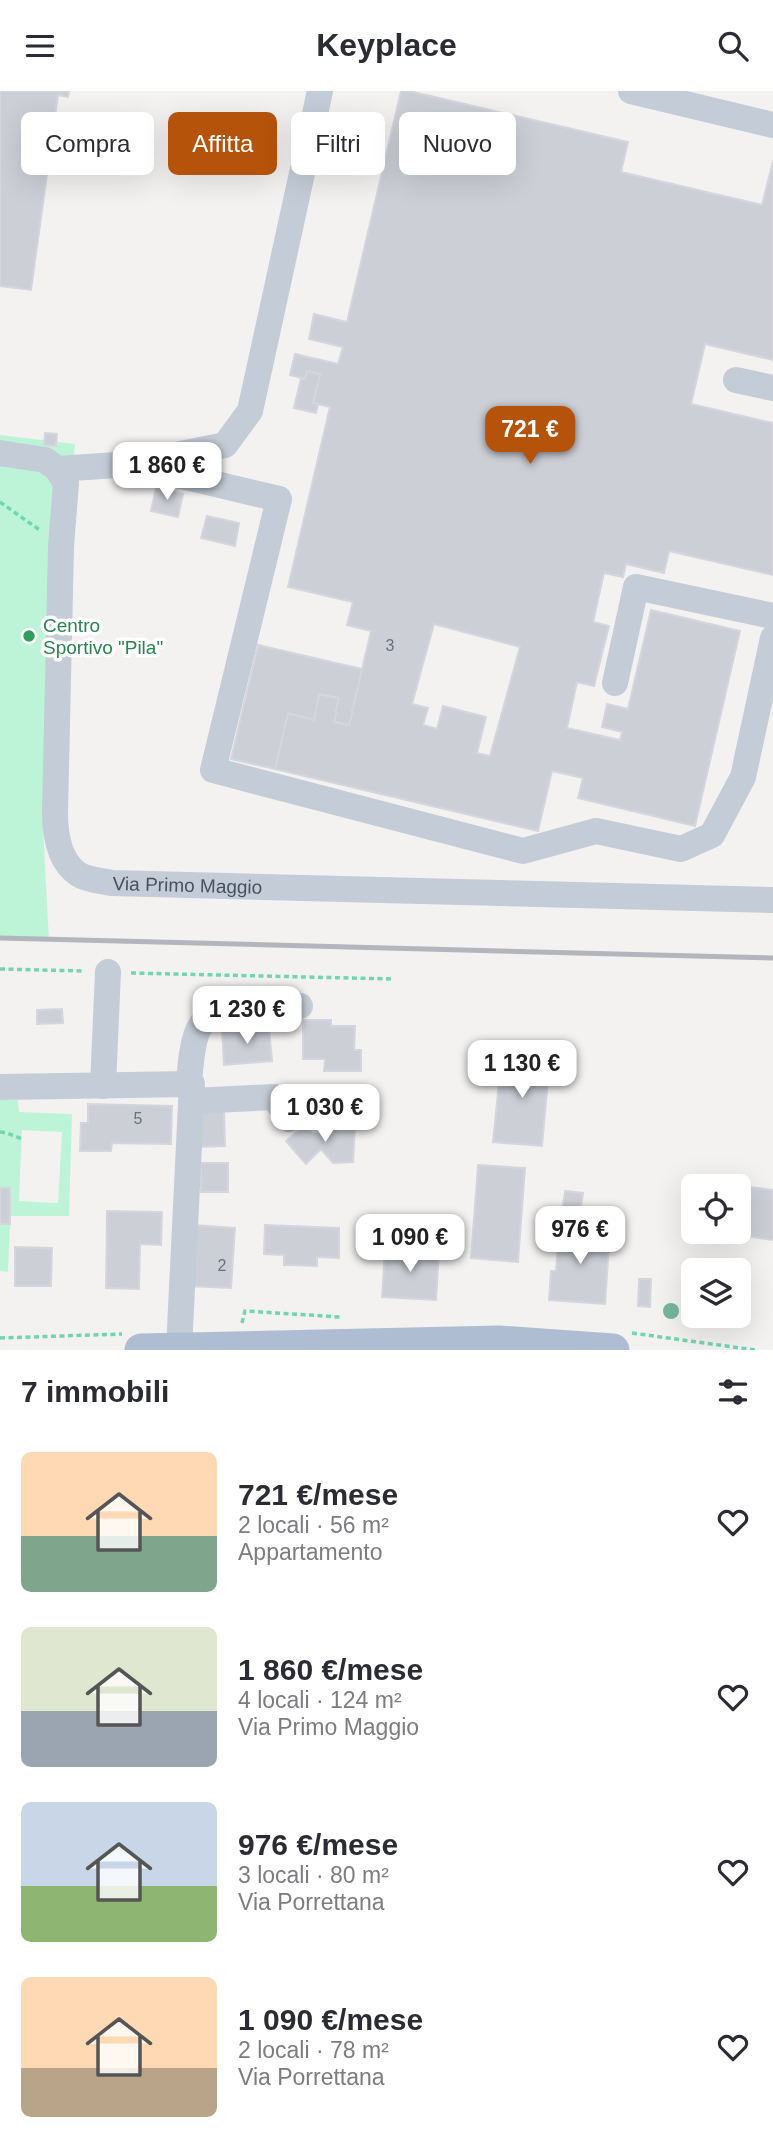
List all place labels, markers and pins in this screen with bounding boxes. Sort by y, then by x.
pin: 721 € [481,407,579,466]
pin: 1 860 € [102,443,232,502]
place label: Centro Sportivo "Pila" [43,615,163,658]
marker: Centro Sportivo "Pila" [21,628,37,644]
pin: 1 230 € [182,986,312,1046]
pin: 1 130 € [457,1041,587,1100]
pin: 1 030 € [260,1084,390,1144]
pin: 976 € [531,1207,629,1266]
pin: 1 090 € [345,1215,475,1274]

